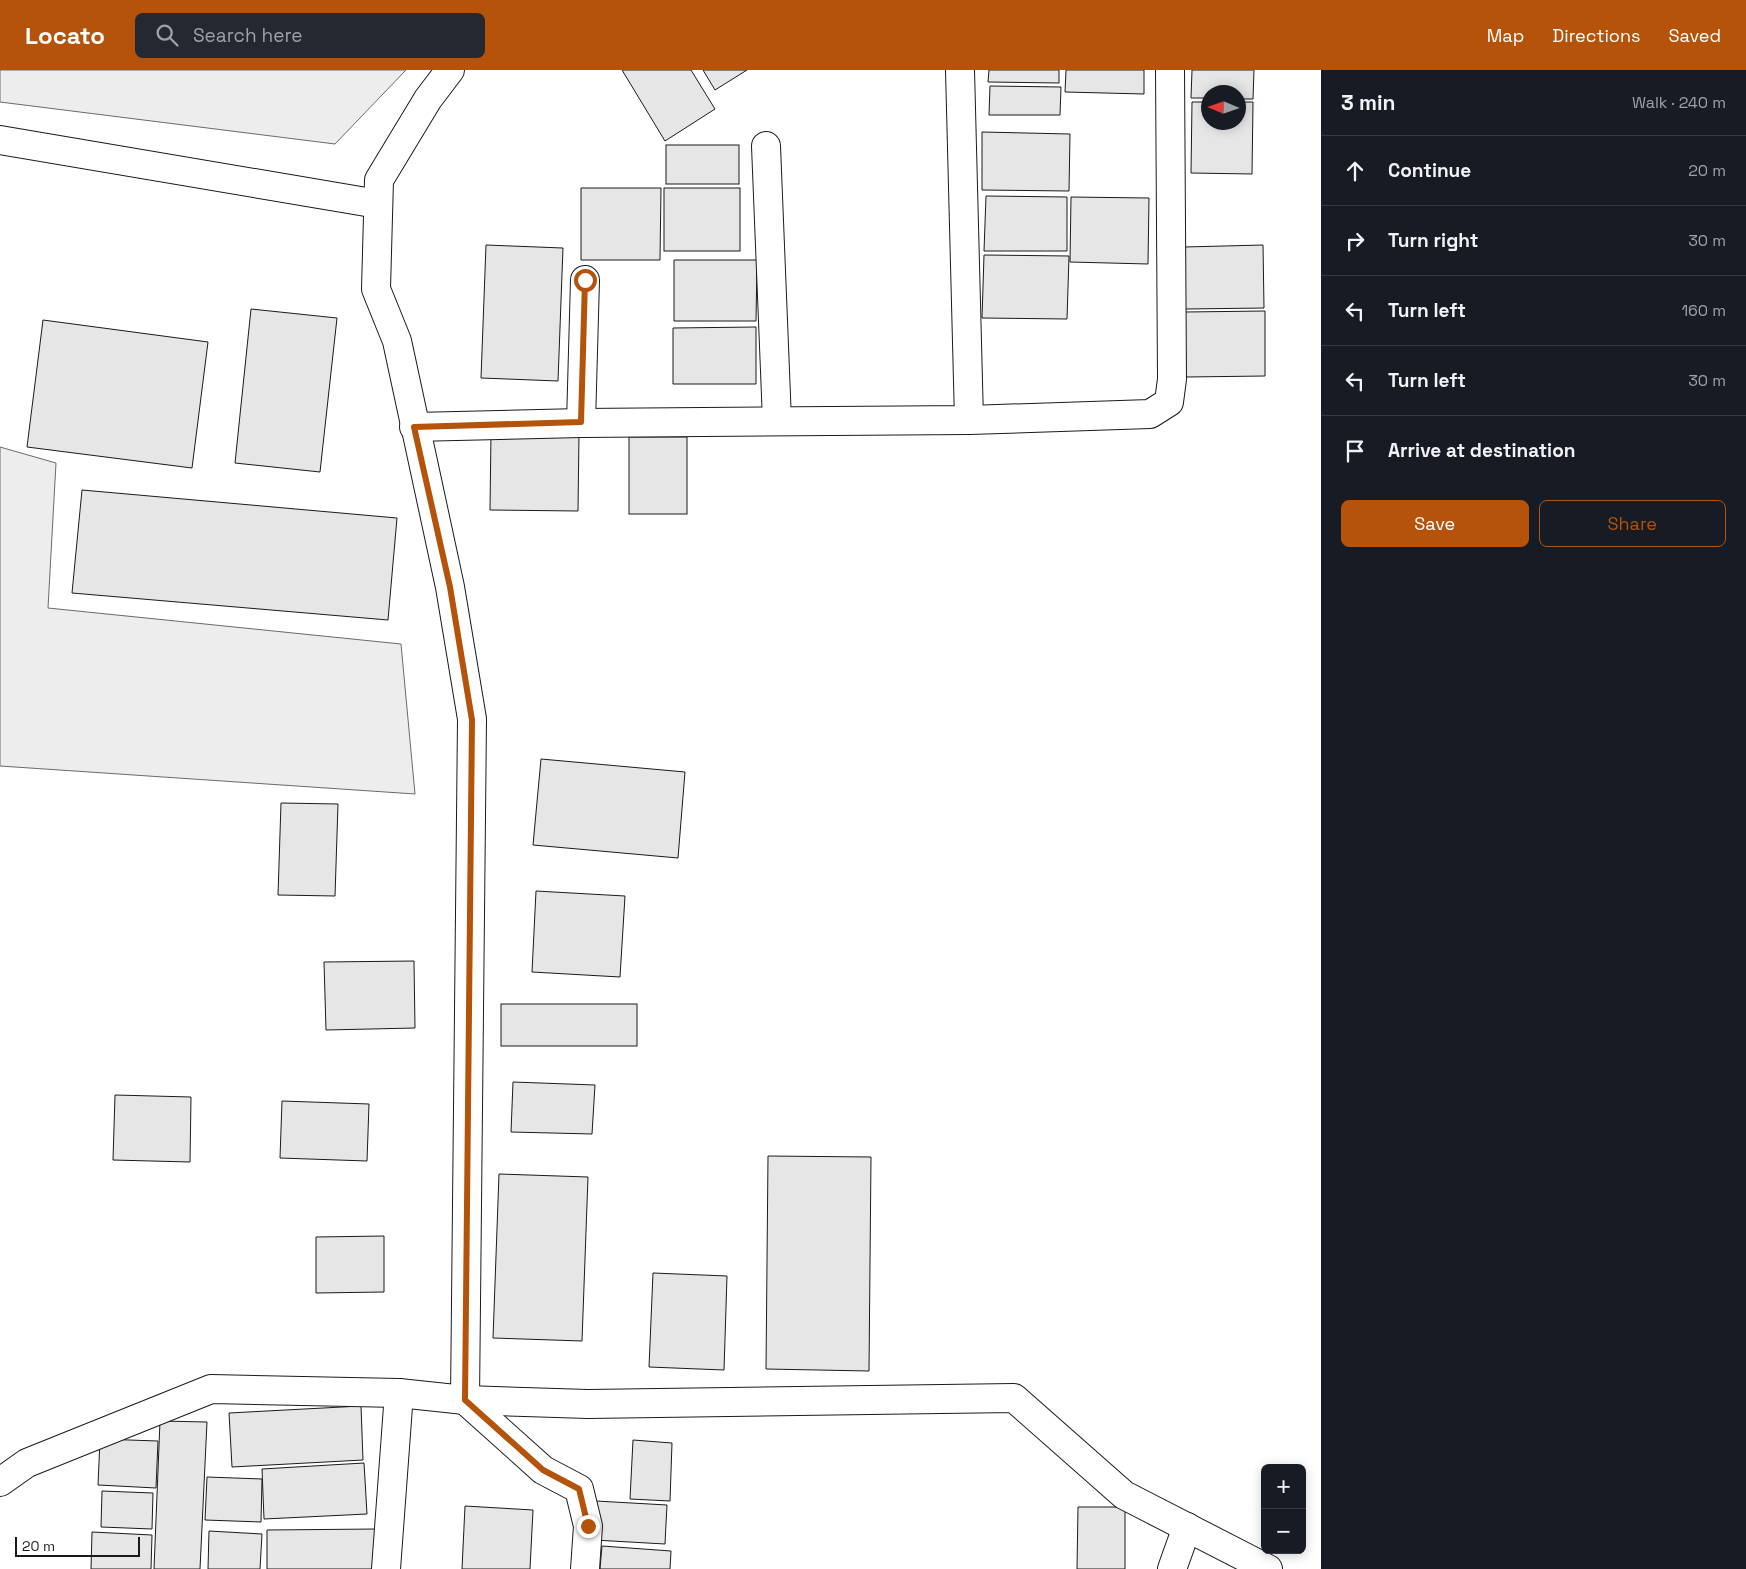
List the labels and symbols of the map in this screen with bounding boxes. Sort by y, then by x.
north arrow [1201,85,1246,130]
route start [574,269,597,292]
route end [577,1515,600,1538]
scale bar [15,1534,140,1557]

